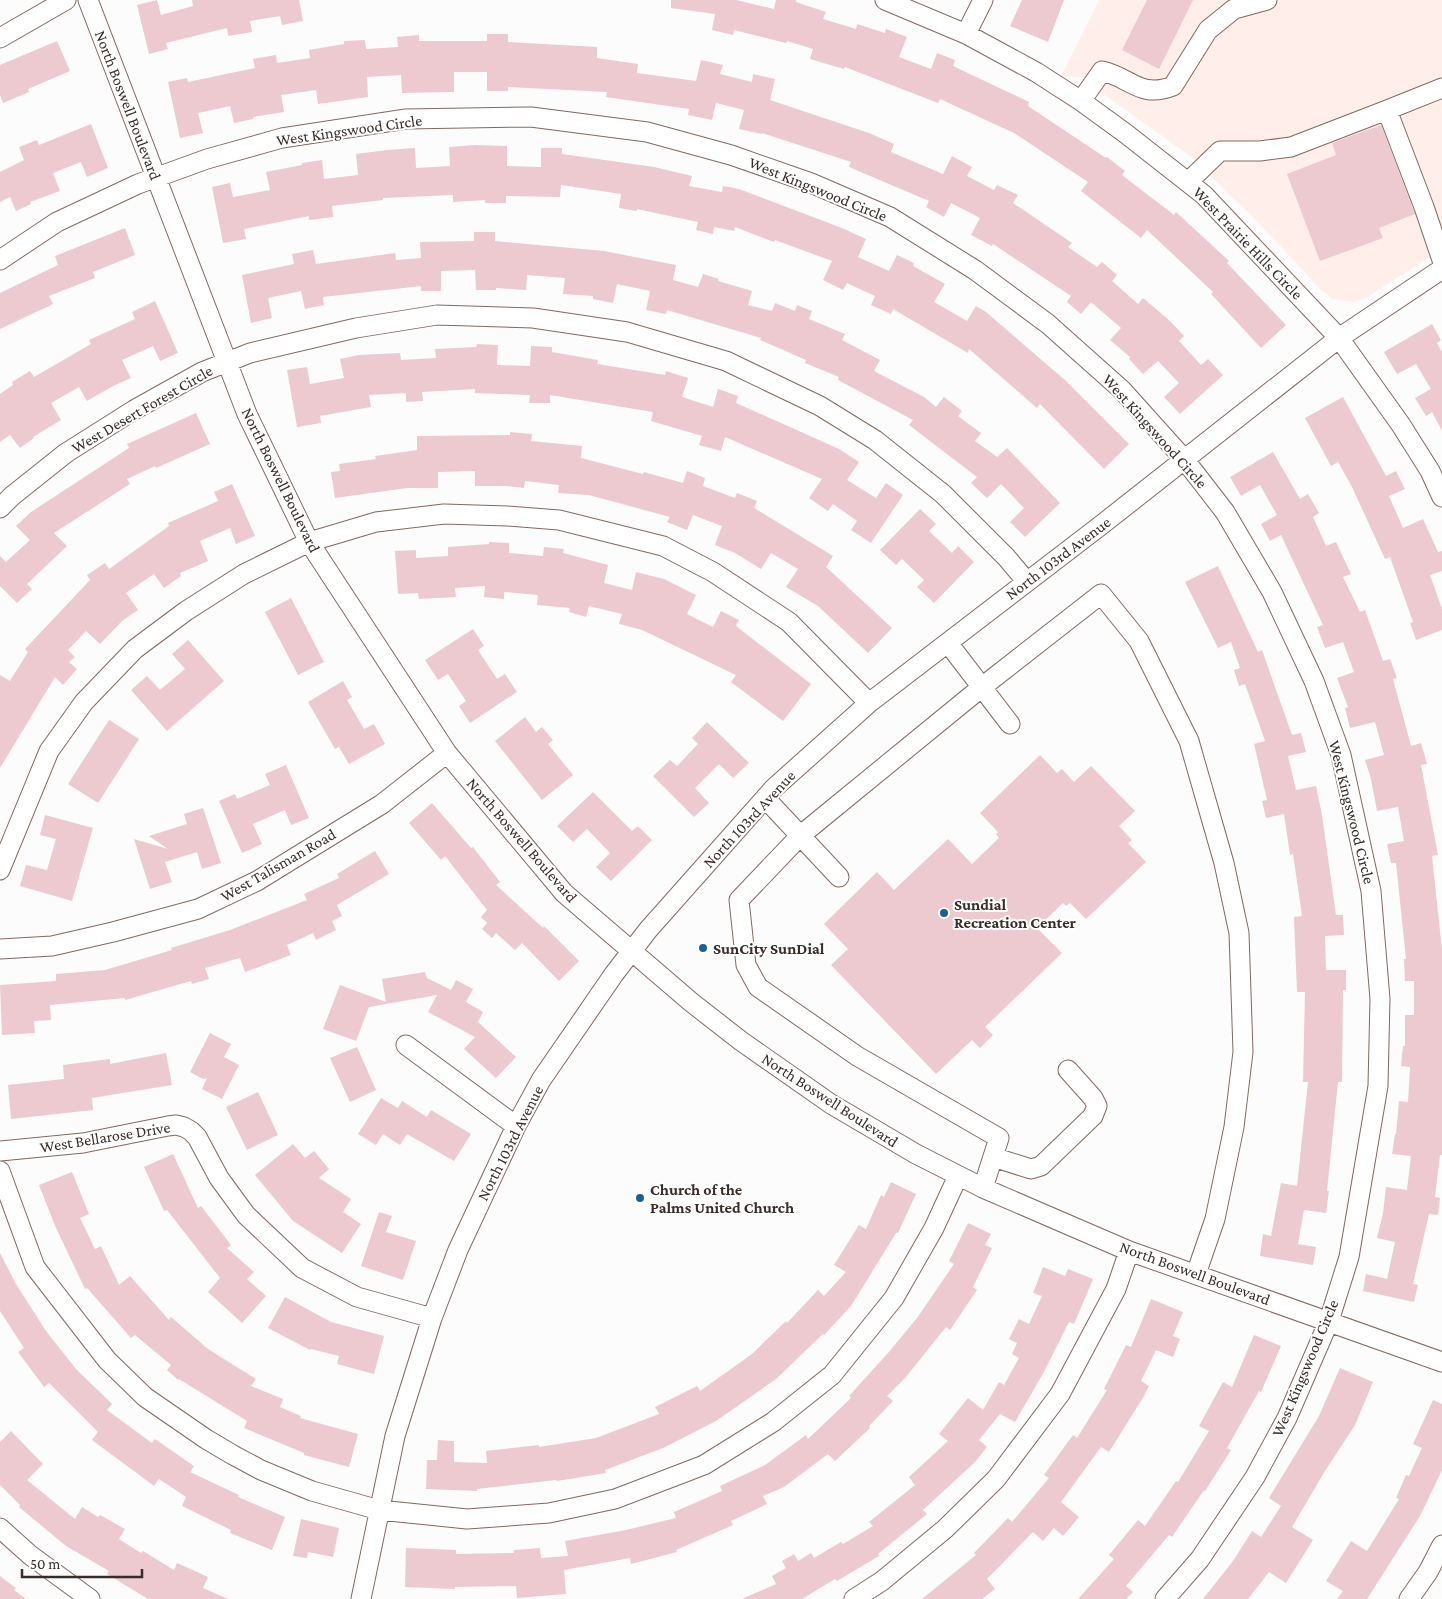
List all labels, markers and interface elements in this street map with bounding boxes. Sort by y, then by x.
street label: North Boswell Boulevard [92,28,165,183]
street label: West Kingswood Circle [275,111,423,150]
street label: West Kingswood Circle [746,154,889,225]
street label: West Prairie Hills Circle [1190,183,1306,303]
street label: West Desert Forest Circle [69,362,215,456]
street label: West Kingswood Circle [1099,371,1211,492]
street label: North Boswell Boulevard [239,405,324,556]
street label: North 103rd Avenue [1002,513,1114,603]
street label: West Kingswood Circle [1325,739,1378,886]
street label: North 103rd Avenue [700,767,798,871]
street label: North Boswell Boulevard [464,775,581,906]
street label: West Talisman Road [217,825,339,905]
place label: Sundial Recreation Center [954,896,1077,931]
marker: Sundial Recreation Center [938,907,950,919]
place label: SunCity SunDial [713,940,825,957]
marker: SunCity SunDial [697,942,709,954]
street label: North Boswell Boulevard [759,1050,902,1151]
street label: North 103rd Avenue [474,1083,546,1203]
street label: West Bellarose Drive [39,1118,171,1156]
place label: Church of the Palms United Church [650,1181,794,1216]
marker: Church of the Palms United Church [634,1192,646,1204]
street label: North Boswell Boulevard [1118,1238,1273,1308]
street label: West Kingswood Circle [1268,1297,1342,1439]
scale bar [22,1546,142,1578]
text: 50 m [30,1556,60,1572]

